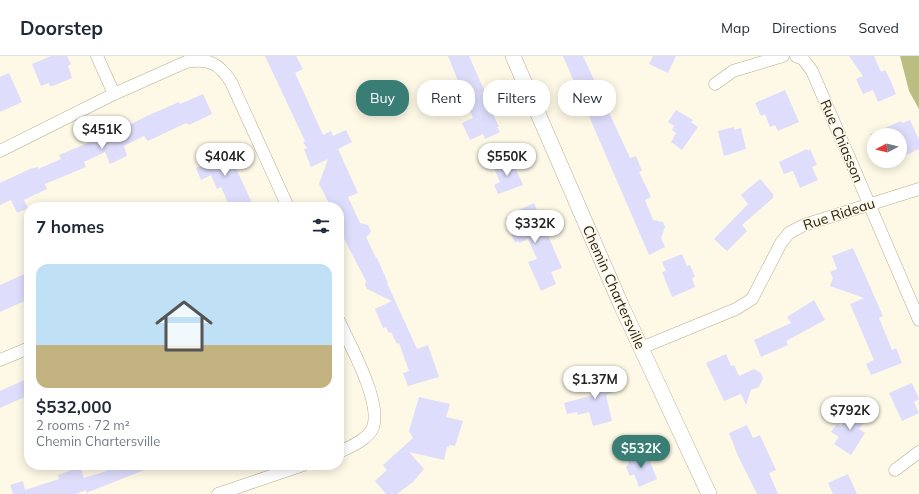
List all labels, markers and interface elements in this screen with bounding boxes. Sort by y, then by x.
text: Doorstep [20,16,103,40]
text: Map [721,19,750,37]
text: Directions [772,19,837,37]
text: Saved [859,19,899,37]
chip: Buy [356,80,409,116]
chip: Rent [417,80,475,116]
chip: Filters [483,80,550,116]
chip: New [558,80,616,116]
street label: Rue Chiasson [816,97,868,185]
pin: $451K [74,116,130,150]
text: $451K [82,121,122,137]
north arrow [867,128,907,168]
map controls [867,128,907,168]
pin: $404K [197,143,253,177]
pin: $550K [479,143,535,177]
text: $404K [205,148,245,164]
text: $550K [487,148,527,164]
street label: Rue Rideau [801,194,877,234]
pin: $332K [507,210,563,244]
icon: filters [310,215,332,237]
text: $332K [515,215,555,231]
text: 7 homes [36,216,104,237]
street label: Chemin Chartersville [579,222,649,352]
icon: home [148,290,220,362]
pin: $1.37M [562,366,628,400]
text: $1.37M [572,371,618,387]
text: $532,000 [36,396,112,417]
pin: $792K [822,397,878,431]
text: $792K [830,402,870,418]
text: 2 rooms · 72 m² [36,417,130,433]
text: Chemin Chartersville [36,433,160,449]
pin: $532K [613,435,669,469]
text: $532K [621,440,661,456]

